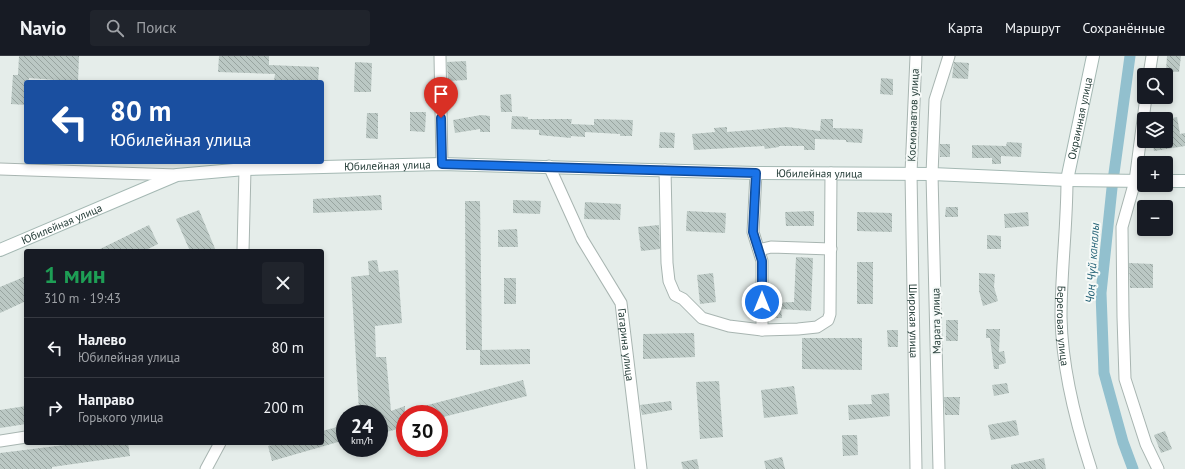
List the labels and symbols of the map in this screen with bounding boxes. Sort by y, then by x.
street label: Космонавтов улица [904,68,922,162]
street label: Окраинная улица [1064,76,1095,161]
pin [424,77,458,118]
street label: Юбилейная улица [344,157,431,173]
street label: Юбилейная улица [776,166,863,181]
street label: Юбилейная улица [19,201,104,247]
water label: Чоң Чүй каналы [1082,222,1102,304]
position arrow [741,281,783,323]
street label: Широкая улица [906,284,921,358]
street label: Береговая улица [1054,285,1072,367]
street label: Марата улица [928,288,944,354]
street label: Гагарина улица [615,308,637,382]
speed limit sign: 30 [396,405,448,457]

